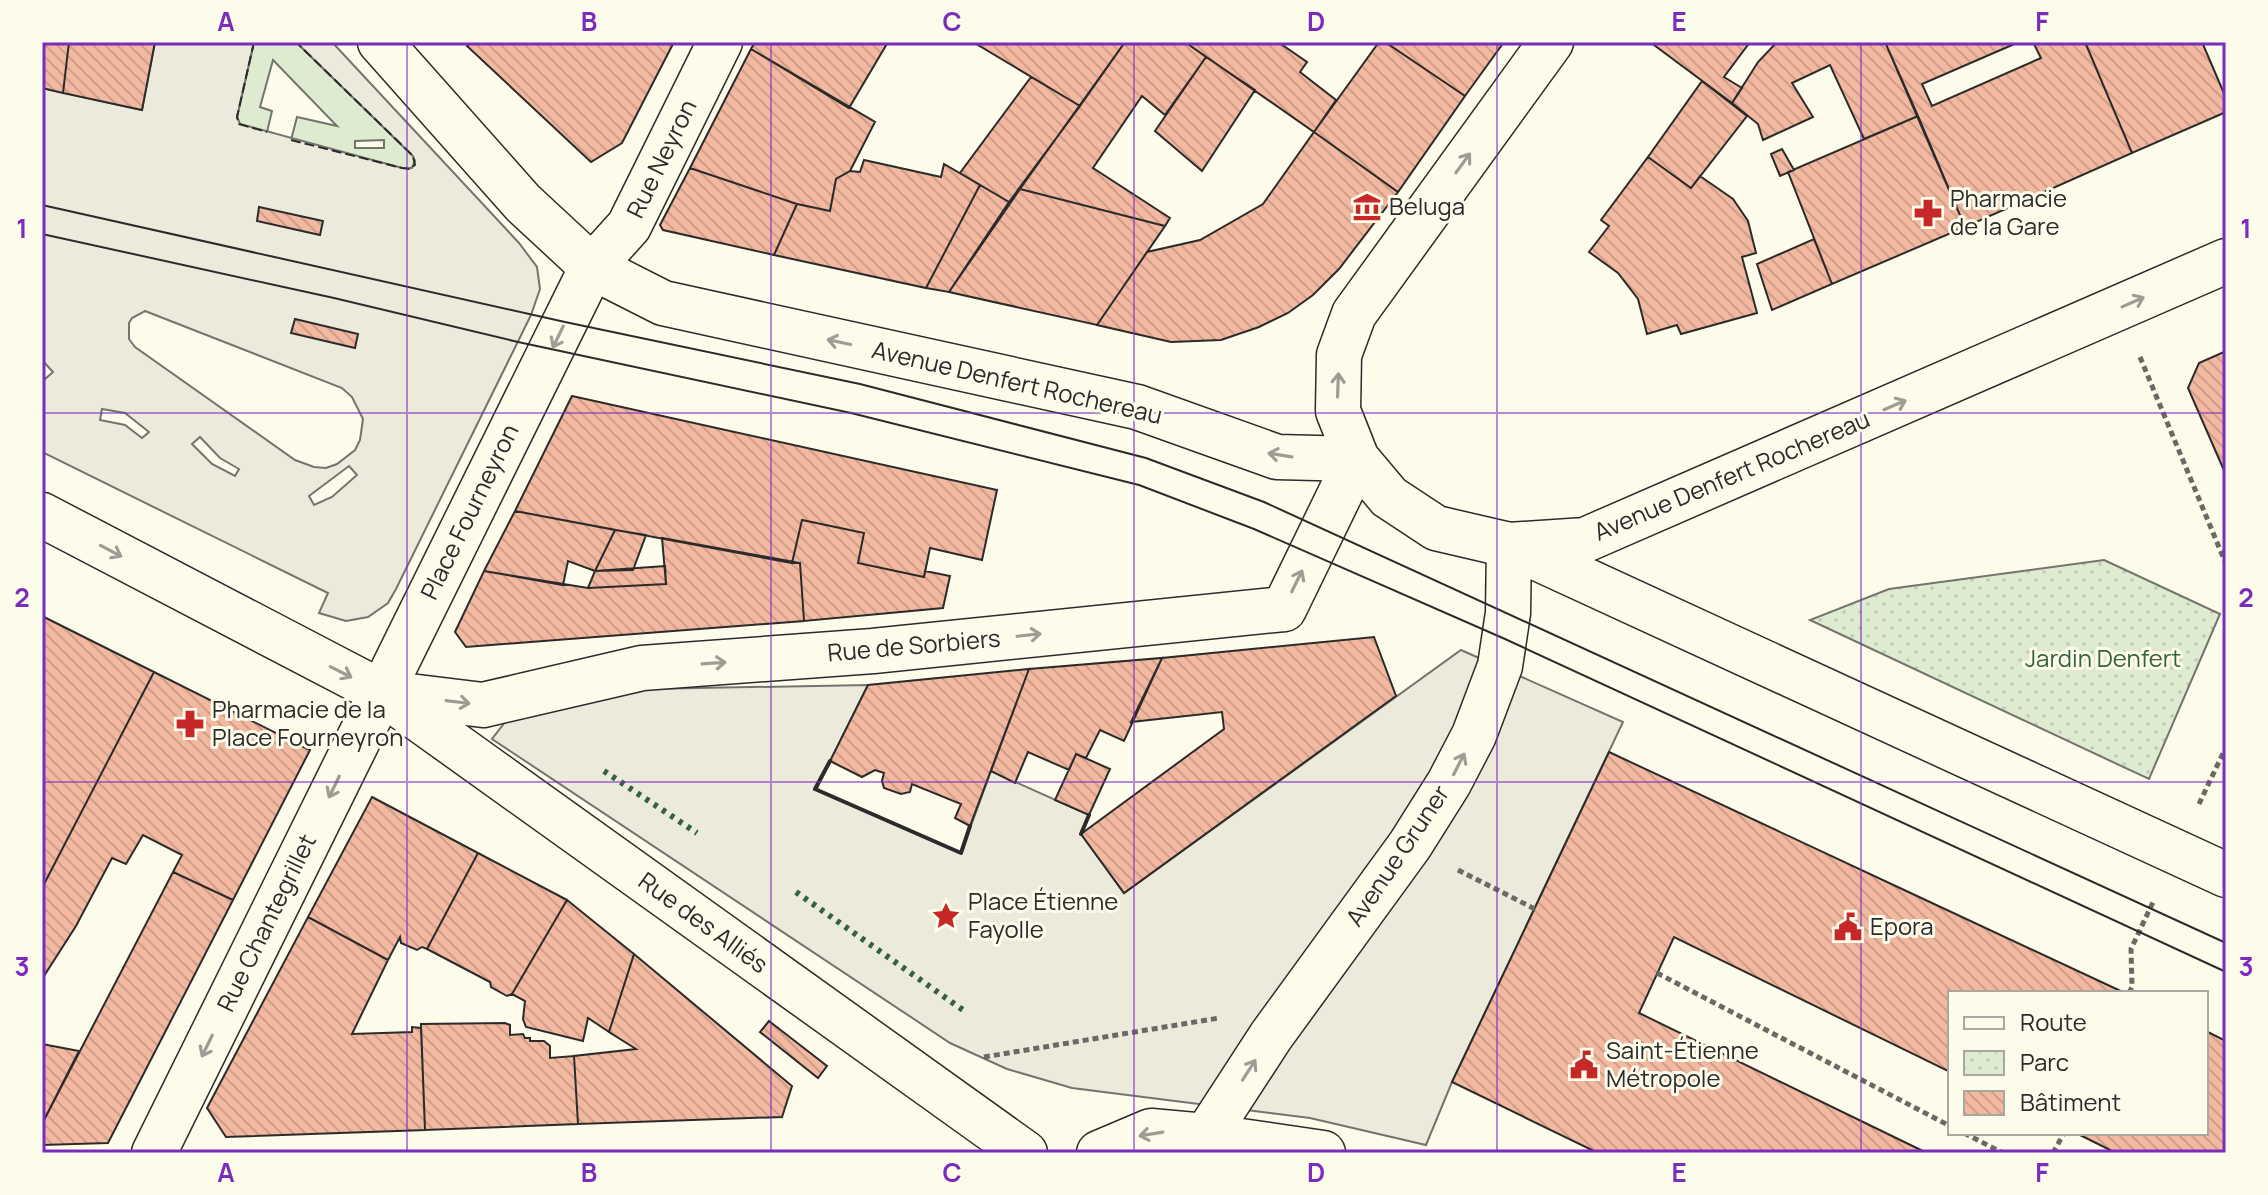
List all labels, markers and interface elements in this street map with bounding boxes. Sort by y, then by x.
text: A [217,3,235,39]
text: B [581,3,597,39]
text: C [942,3,962,39]
text: D [1307,3,1325,39]
text: E [1671,3,1687,39]
text: F [2035,3,2049,39]
street label: Rue Neyron [618,94,704,223]
one-way arrow [1454,153,1471,174]
place label: Pharmacie de la Gare [1950,181,2067,242]
place label: Beluga [1389,189,1465,222]
museum icon: Beluga [1352,192,1382,222]
pharmacy icon: Pharmacie de la Gare [1913,198,1943,228]
text: 1 [16,210,28,246]
text: 1 [2240,210,2252,246]
one-way arrow [2121,293,2145,308]
one-way arrow [550,325,565,349]
street label: Avenue Denfert Rochereau [869,332,1166,431]
one-way arrow [827,334,852,349]
one-way arrow [1331,372,1346,399]
one-way arrow [1882,397,1907,412]
street label: Avenue Denfert Rochereau [1588,401,1874,548]
street label: Place Fourneyron [412,418,525,605]
one-way arrow [1267,447,1293,462]
one-way arrow [99,543,122,559]
one-way arrow [1290,569,1306,593]
text: 2 [14,579,30,615]
text: 2 [2238,579,2254,615]
street label: Rue de Sorbiers [826,621,1002,669]
one-way arrow [1015,627,1041,642]
park label: Jardin Denfert [2025,641,2181,674]
one-way arrow [700,655,727,670]
one-way arrow [329,664,353,680]
place label: Pharmacie de la Place Fourneyron [212,692,404,753]
one-way arrow [445,695,470,710]
pharmacy icon: Pharmacie de la Place Fourneyron [175,709,205,739]
one-way arrow [1452,752,1467,776]
one-way arrow [326,775,341,799]
street label: Avenue Gruner [1337,778,1456,932]
street label: Rue Chantegrillet [208,828,323,1017]
street label: Rue des Alliés [632,864,775,980]
place label: Place Étienne Fayolle [968,884,1118,945]
place icon: Place Étienne Fayolle [931,901,961,931]
place label: Epora [1870,909,1934,942]
public building icon: Epora [1833,912,1863,942]
text: 3 [14,948,30,984]
text: 3 [2238,948,2254,984]
legend [1948,991,2208,1135]
text: Route [2020,1005,2087,1038]
one-way arrow [199,1033,214,1057]
place label: Saint-Étienne Métropole [1606,1033,1759,1094]
text: Parc [2020,1045,2069,1078]
public building icon: Saint-Étienne Métropole [1569,1050,1599,1080]
one-way arrow [1241,1060,1257,1082]
text: Bâtiment [2020,1085,2121,1118]
one-way arrow [1139,1128,1165,1143]
text: A [217,1154,235,1190]
text: B [581,1154,597,1190]
text: C [942,1154,962,1190]
text: D [1307,1154,1325,1190]
text: E [1671,1154,1687,1190]
text: F [2035,1154,2049,1190]

